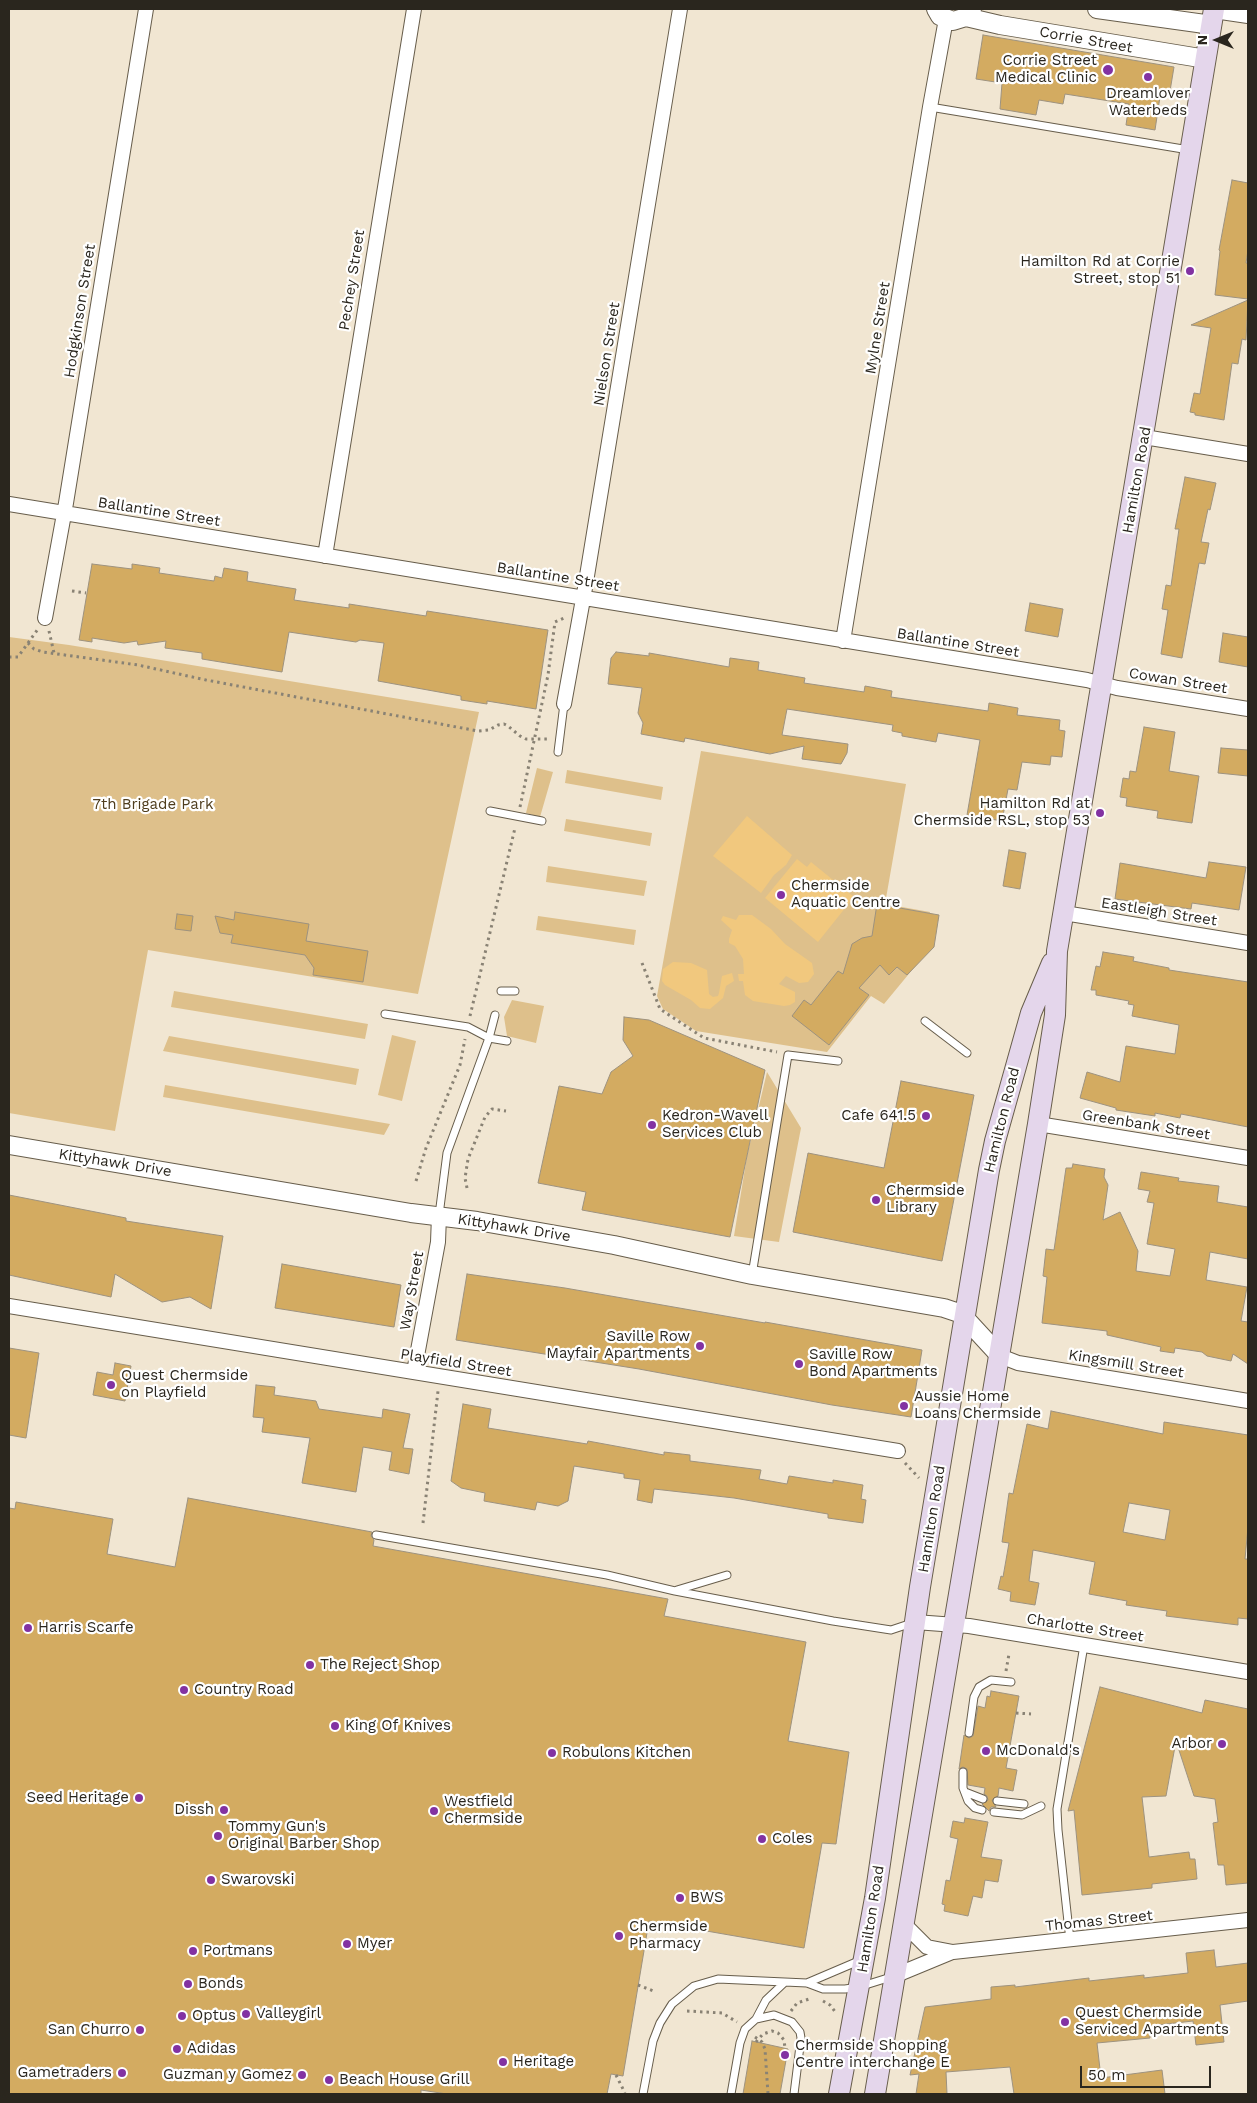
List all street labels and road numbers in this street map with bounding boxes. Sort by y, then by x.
street label: Corrie Street [1038,23,1134,57]
street label: Pechey Street [335,228,369,332]
street label: Hodgkinson Street [61,243,99,379]
street label: Mylne Street [862,280,894,376]
street label: Nielson Street [590,301,624,407]
street label: Hamilton Road [1119,425,1155,535]
street label: Ballantine Street [97,493,221,531]
street label: Ballantine Street [496,558,620,596]
street label: Ballantine Street [896,624,1020,662]
street label: Cowan Street [1127,664,1229,698]
street label: Eastleigh Street [1100,894,1218,930]
street label: Hamilton Road [980,1065,1024,1175]
street label: Greenbank Street [1081,1106,1211,1144]
street label: Kittyhawk Drive [57,1145,173,1181]
street label: Kittyhawk Drive [456,1210,572,1246]
street label: Way Street [396,1250,428,1332]
street label: Playfield Street [399,1345,513,1381]
street label: Kingsmill Street [1067,1346,1185,1382]
street label: Hamilton Road [915,1464,949,1574]
street label: Charlotte Street [1025,1610,1145,1646]
street label: Hamilton Road [854,1864,888,1974]
street label: Thomas Street [1044,1906,1154,1936]

